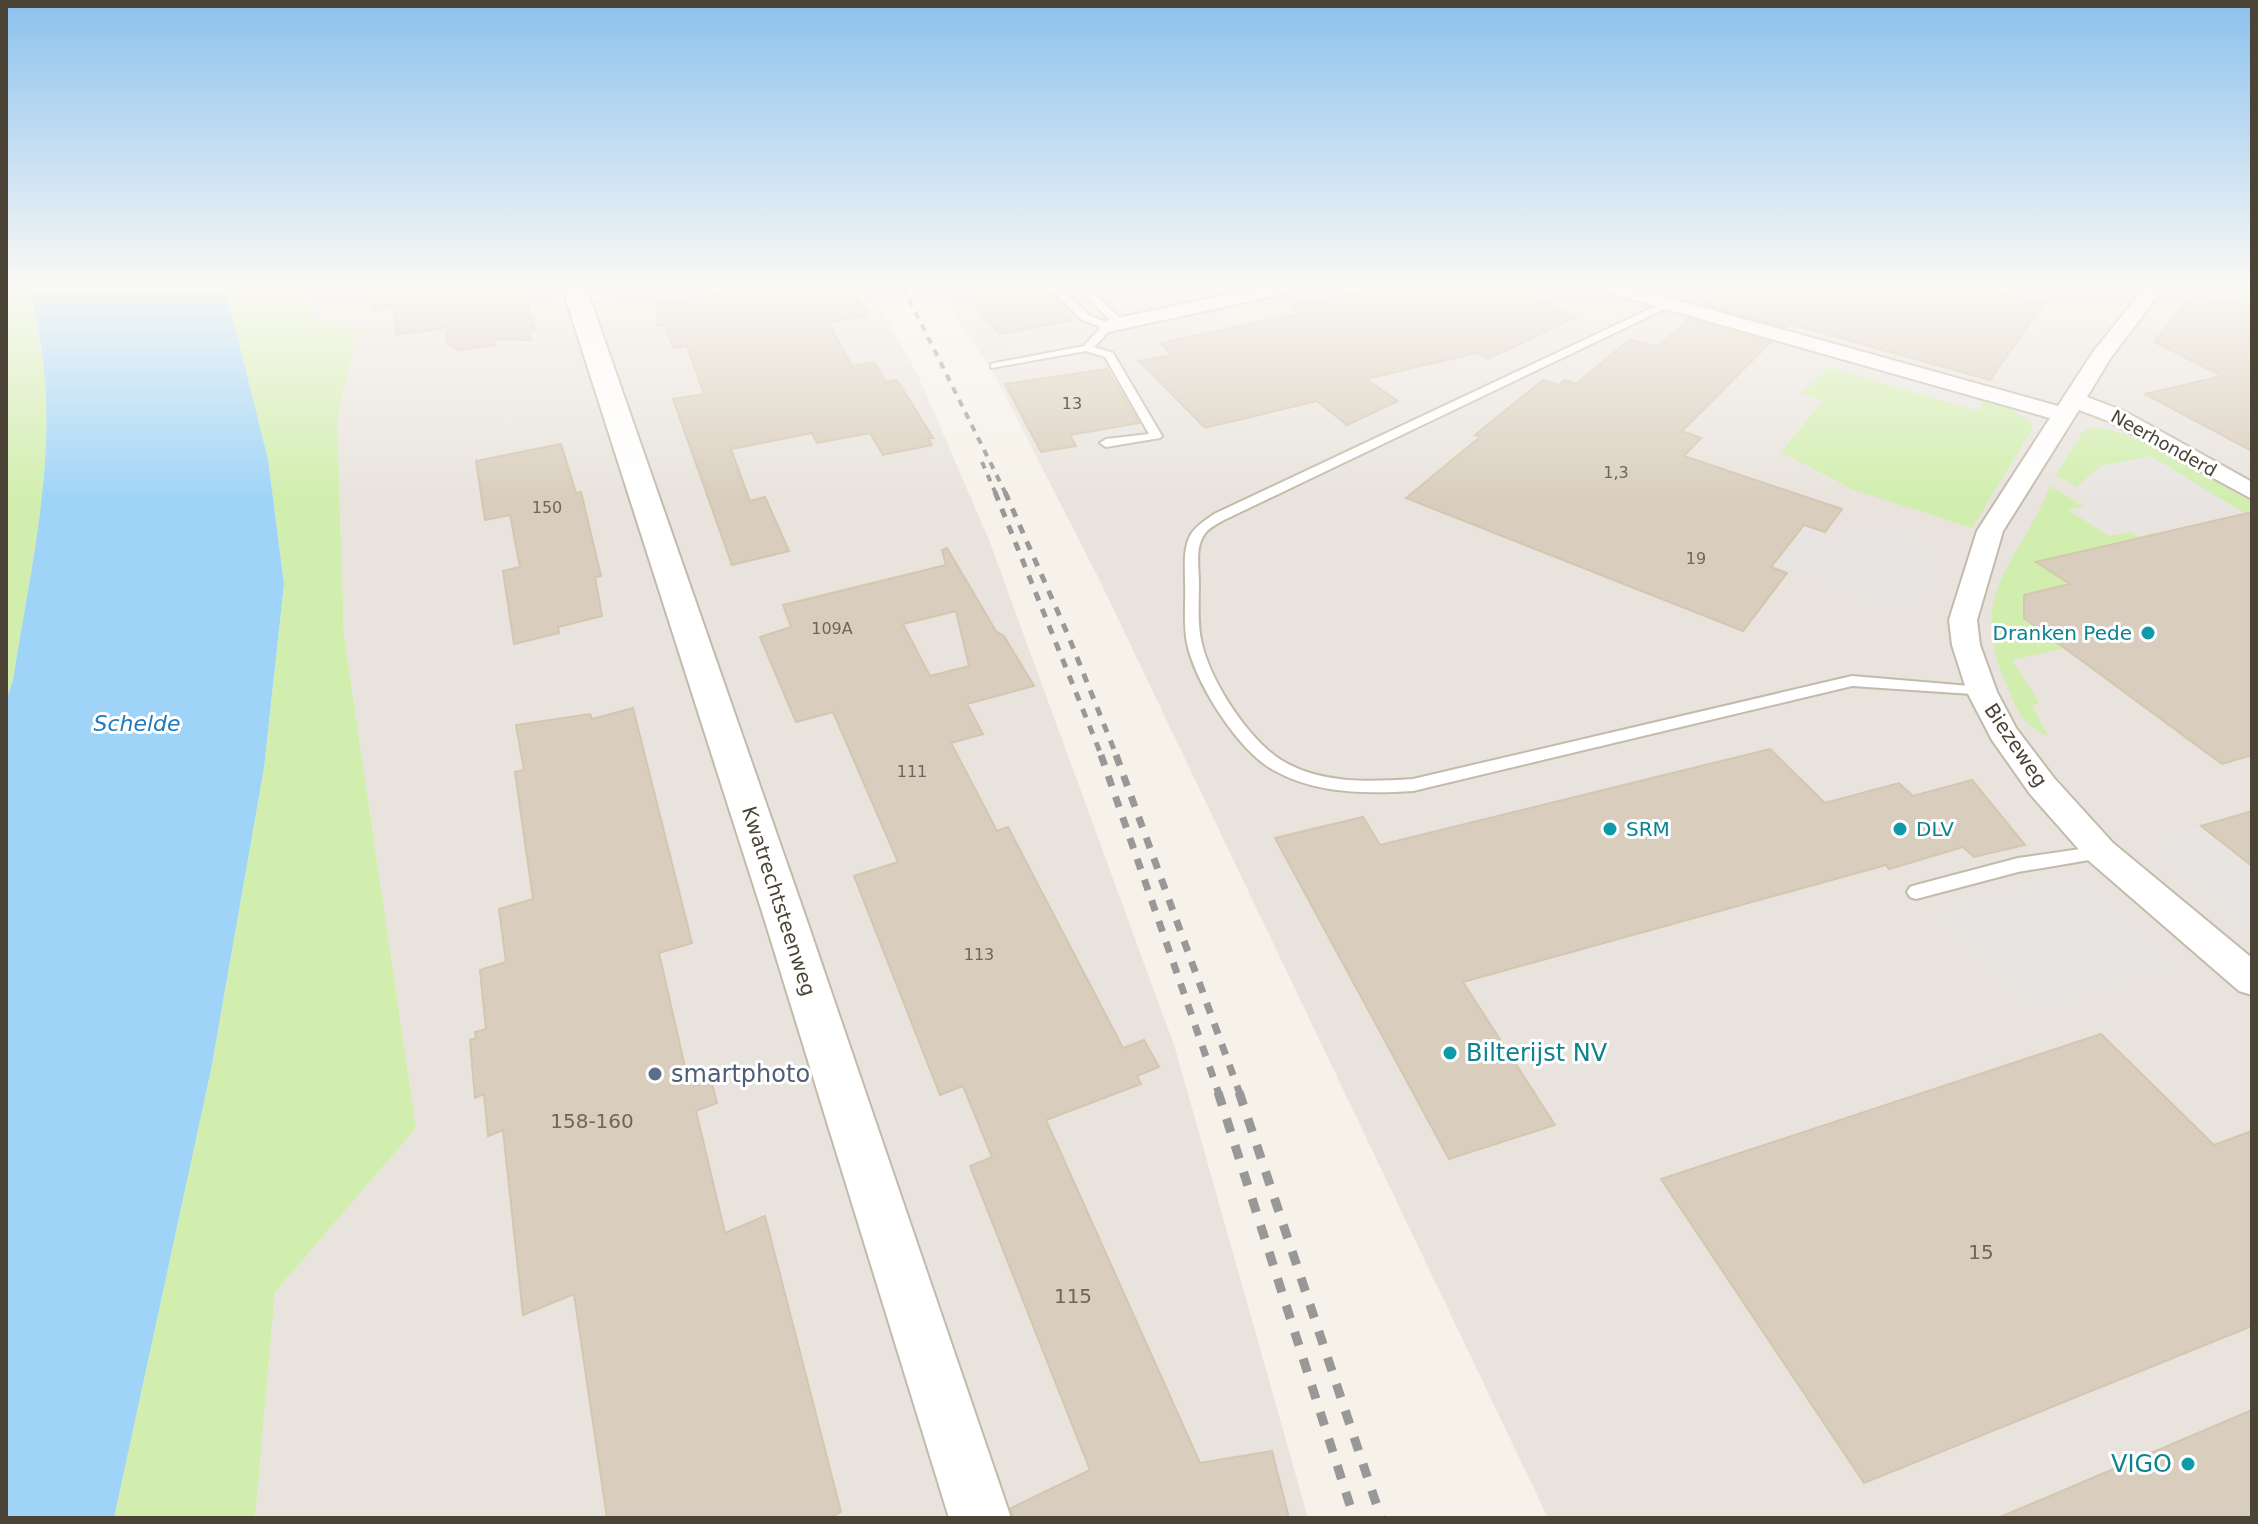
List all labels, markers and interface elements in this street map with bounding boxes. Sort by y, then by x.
house number: 13 [1062,394,1082,413]
street label: Neerhonderd [2108,405,2220,481]
house number: 1,3 [1603,463,1629,482]
house number: 150 [532,498,562,517]
house number: 19 [1686,549,1706,568]
house number: 109A [811,619,853,638]
place label: Dranken Pede [1993,621,2132,645]
marker: Dranken Pede [2139,624,2157,642]
street label: Biezeweg [1979,699,2053,791]
water label: Schelde [93,711,181,736]
house number: 111 [897,762,927,781]
street label: Kwatrechtsteenweg [737,803,821,999]
place label: SRM [1626,817,1670,841]
place label: DLV [1916,817,1954,841]
marker: SRM [1601,820,1619,838]
marker: DLV [1891,820,1909,838]
house number: 113 [964,945,994,964]
place label: Bilterijst NV [1466,1039,1608,1067]
marker: Bilterijst NV [1441,1044,1459,1062]
place label: smartphoto [671,1060,810,1088]
marker: smartphoto [646,1065,664,1083]
house number: 158-160 [550,1109,634,1133]
house number: 15 [1968,1240,1994,1264]
house number: 115 [1054,1284,1092,1308]
place label: VIGO [2111,1450,2172,1478]
marker: VIGO [2179,1455,2197,1473]

